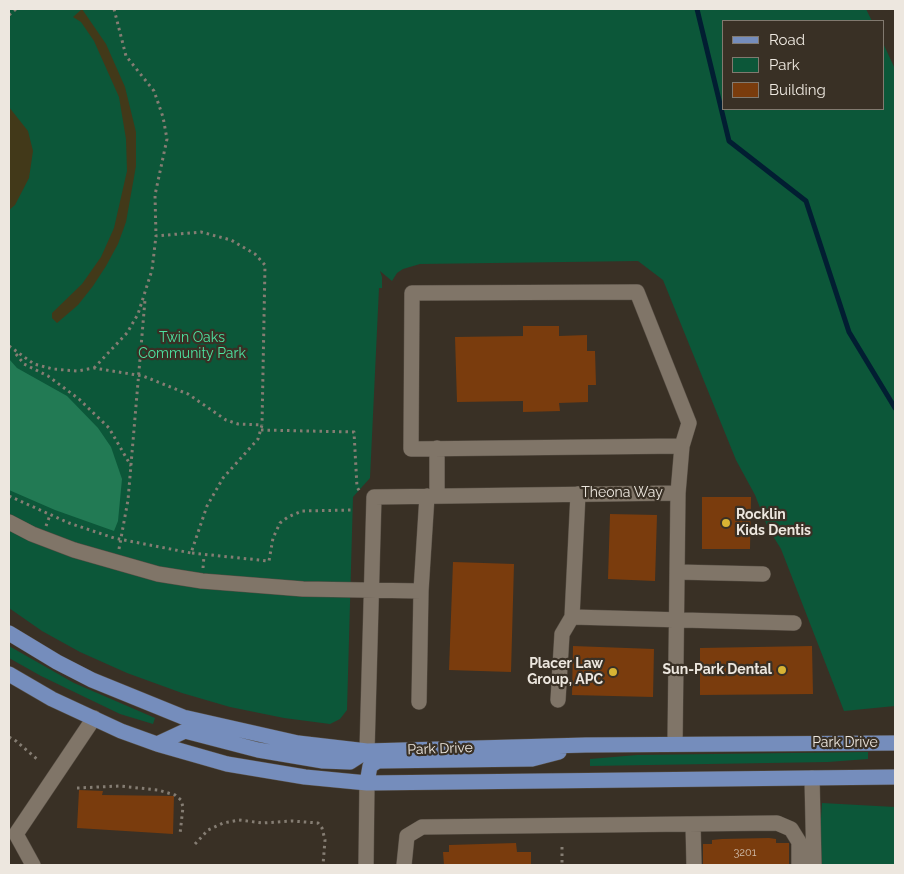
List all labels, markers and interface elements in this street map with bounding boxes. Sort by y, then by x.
legend [722,20,884,110]
text: Road [769,31,805,49]
text: Park [769,56,800,74]
text: Building [769,81,826,99]
park label: Twin Oaks Community Park [138,330,246,362]
street label: Theona Way [581,485,663,501]
place label: Rocklin Kids Dentis [736,507,811,540]
marker: Rocklin Kids Dentis [720,517,732,529]
place label: Placer Law Group, APC [527,656,603,689]
place label: Sun-Park Dental [663,662,772,678]
marker: Sun-Park Dental [776,664,788,676]
marker: Placer Law Group, APC [607,666,619,678]
street label: Park Drive [812,735,878,751]
street label: Park Drive [407,739,473,759]
house number: 3201 [733,846,757,860]

